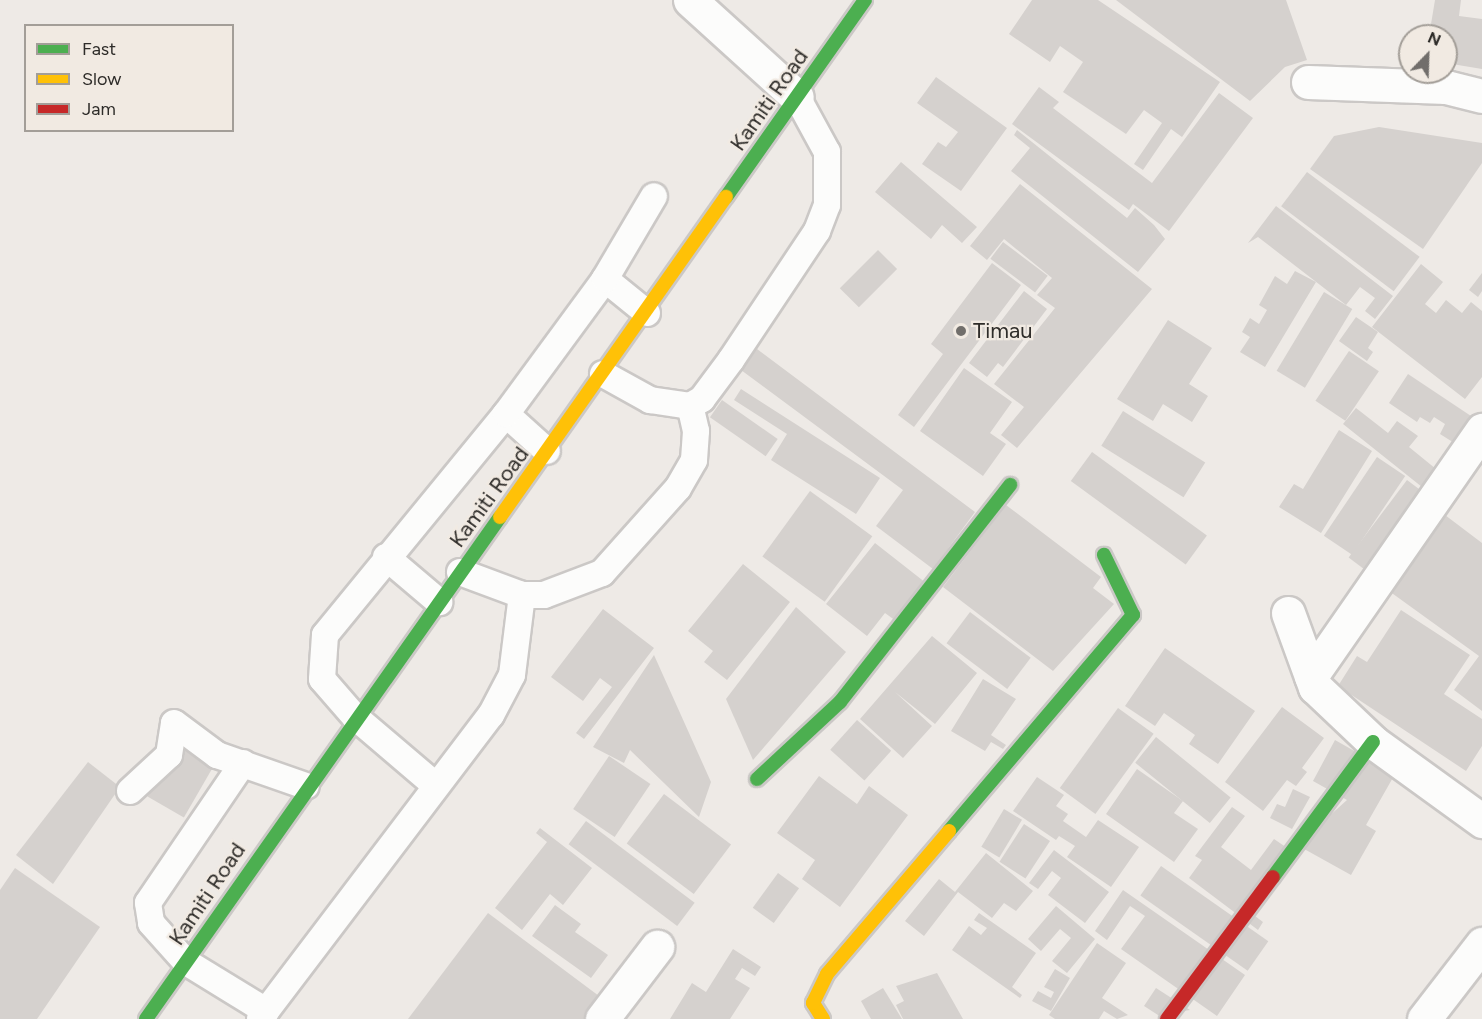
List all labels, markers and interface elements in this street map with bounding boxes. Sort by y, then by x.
legend [24,24,234,132]
north arrow [1398,24,1458,84]
text: N [1425,28,1444,50]
text: Fast [82,38,116,60]
street label: Kamiti Road [724,44,814,156]
text: Slow [82,68,121,90]
text: Jam [82,98,116,120]
place label: Timau [973,318,1032,344]
marker: Timau [954,324,968,338]
street label: Kamiti Road [444,442,534,552]
street label: Kamiti Road [163,838,251,950]

